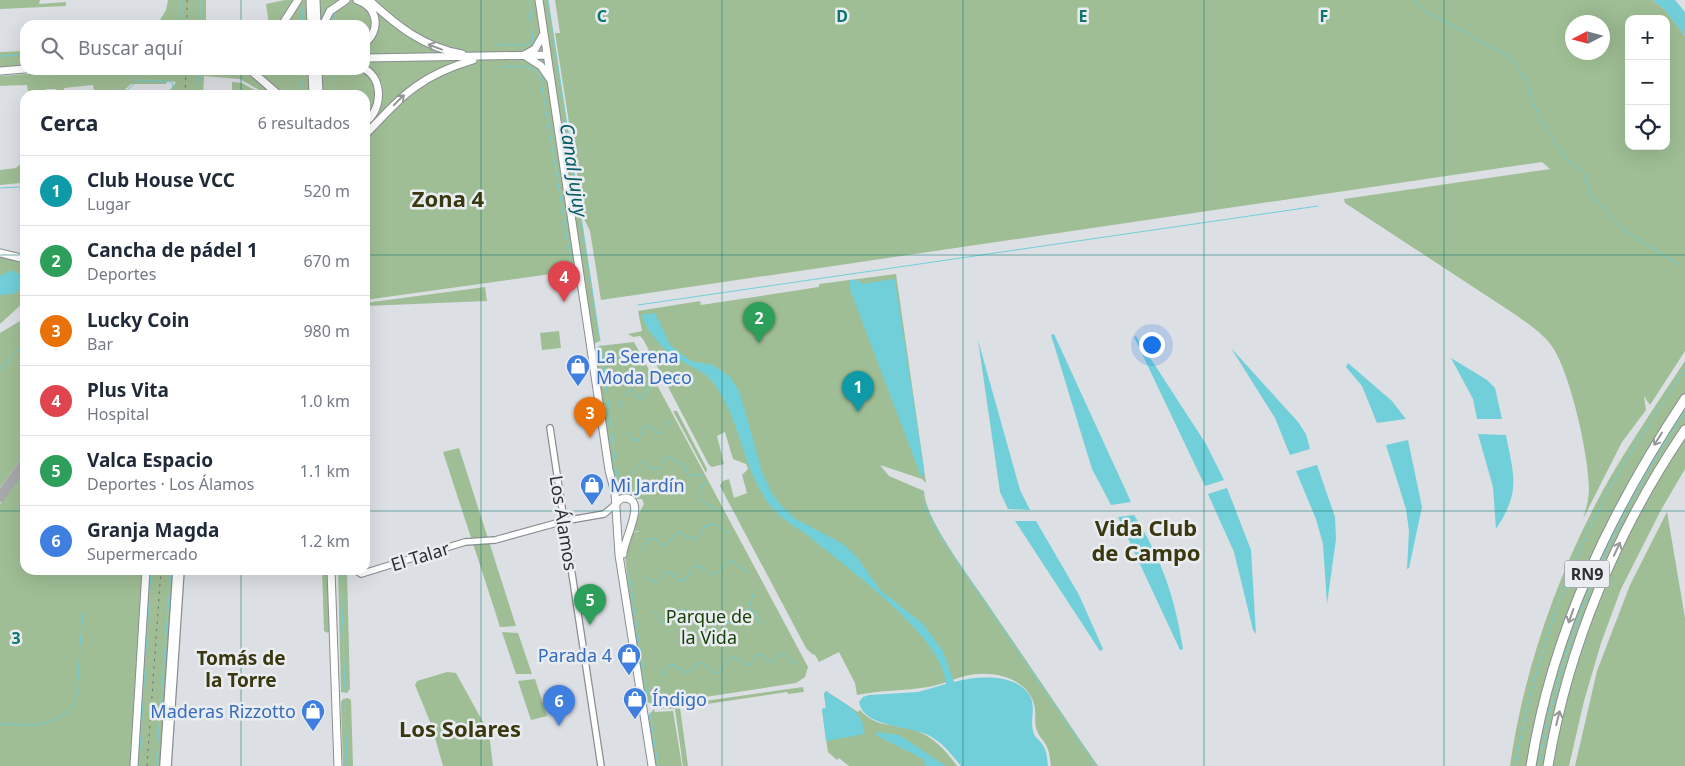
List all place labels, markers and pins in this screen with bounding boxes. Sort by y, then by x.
pin: 4 [548,261,580,302]
pin: 2 [743,302,775,343]
place label: La Serena Moda Deco [596,344,692,389]
shop icon: La Serena Moda Deco [565,353,591,387]
pin: 1 [842,371,874,412]
pin: 3 [574,397,606,438]
shop icon: Mi Jardín [579,472,605,506]
place label: Mi Jardín [610,473,685,497]
pin: 5 [574,584,606,625]
shop icon: Parada 4 [616,642,642,676]
place label: Parada 4 [538,643,612,667]
pin: 6 [543,685,575,726]
shop icon: Índigo [622,686,648,720]
place label: Índigo [652,687,707,711]
shop icon: Maderas Rizzotto [300,698,326,732]
place label: Maderas Rizzotto [150,699,296,723]

